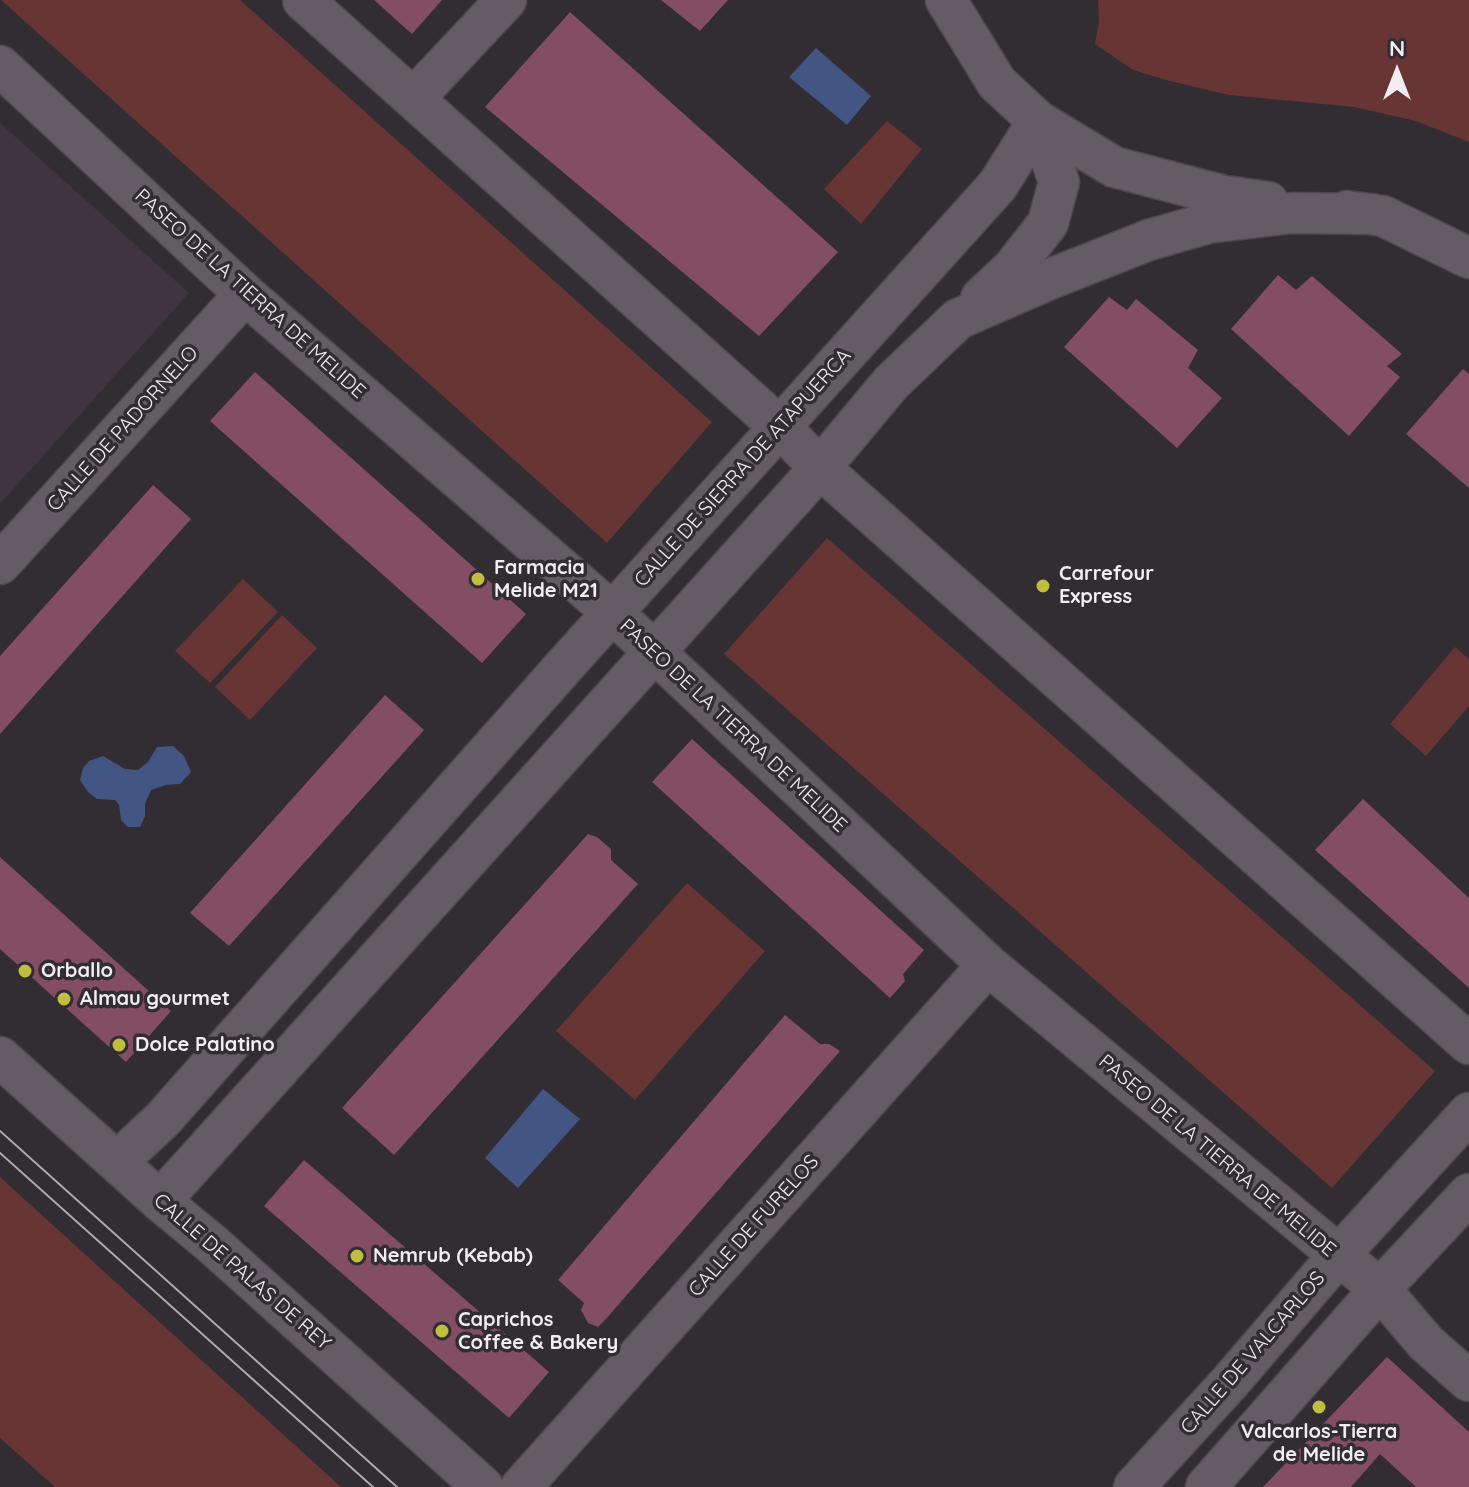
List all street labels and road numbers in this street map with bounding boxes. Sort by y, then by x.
street label: PASEO DE LA TIERRA DE MELIDE [130,184,370,404]
street label: CALLE DE PADORNELO [42,341,204,517]
street label: CALLE DE SIERRA DE ATAPUERCA [630,344,856,592]
street label: PASEO DE LA TIERRA DE MELIDE [614,614,852,838]
street label: PASEO DE LA TIERRA DE MELIDE [1094,1050,1340,1262]
street label: CALLE DE FURELOS [684,1150,824,1302]
street label: CALLE DE PALAS DE REY [149,1189,335,1355]
street label: CALLE DE VALCARLOS [1176,1267,1330,1439]

